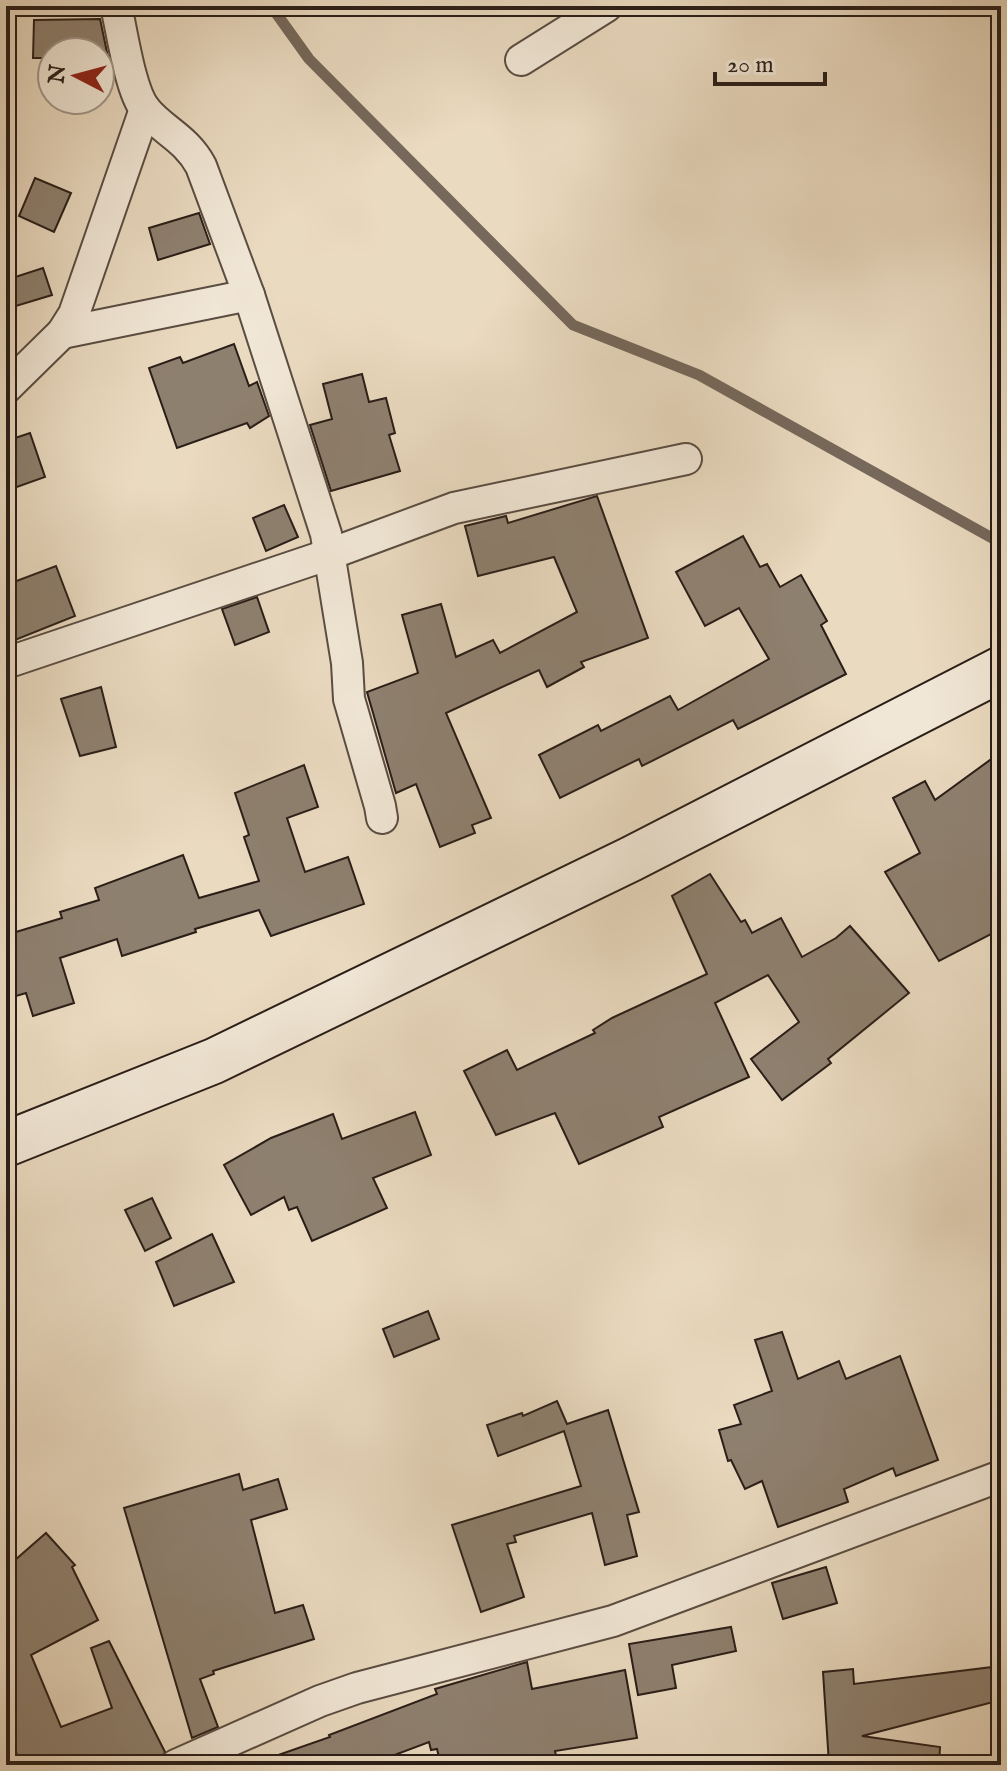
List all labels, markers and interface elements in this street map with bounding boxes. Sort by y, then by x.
north arrow [36,36,116,116]
scale bar [715,36,825,86]
text: 20 m [727,50,774,81]
text: N [43,63,73,86]

